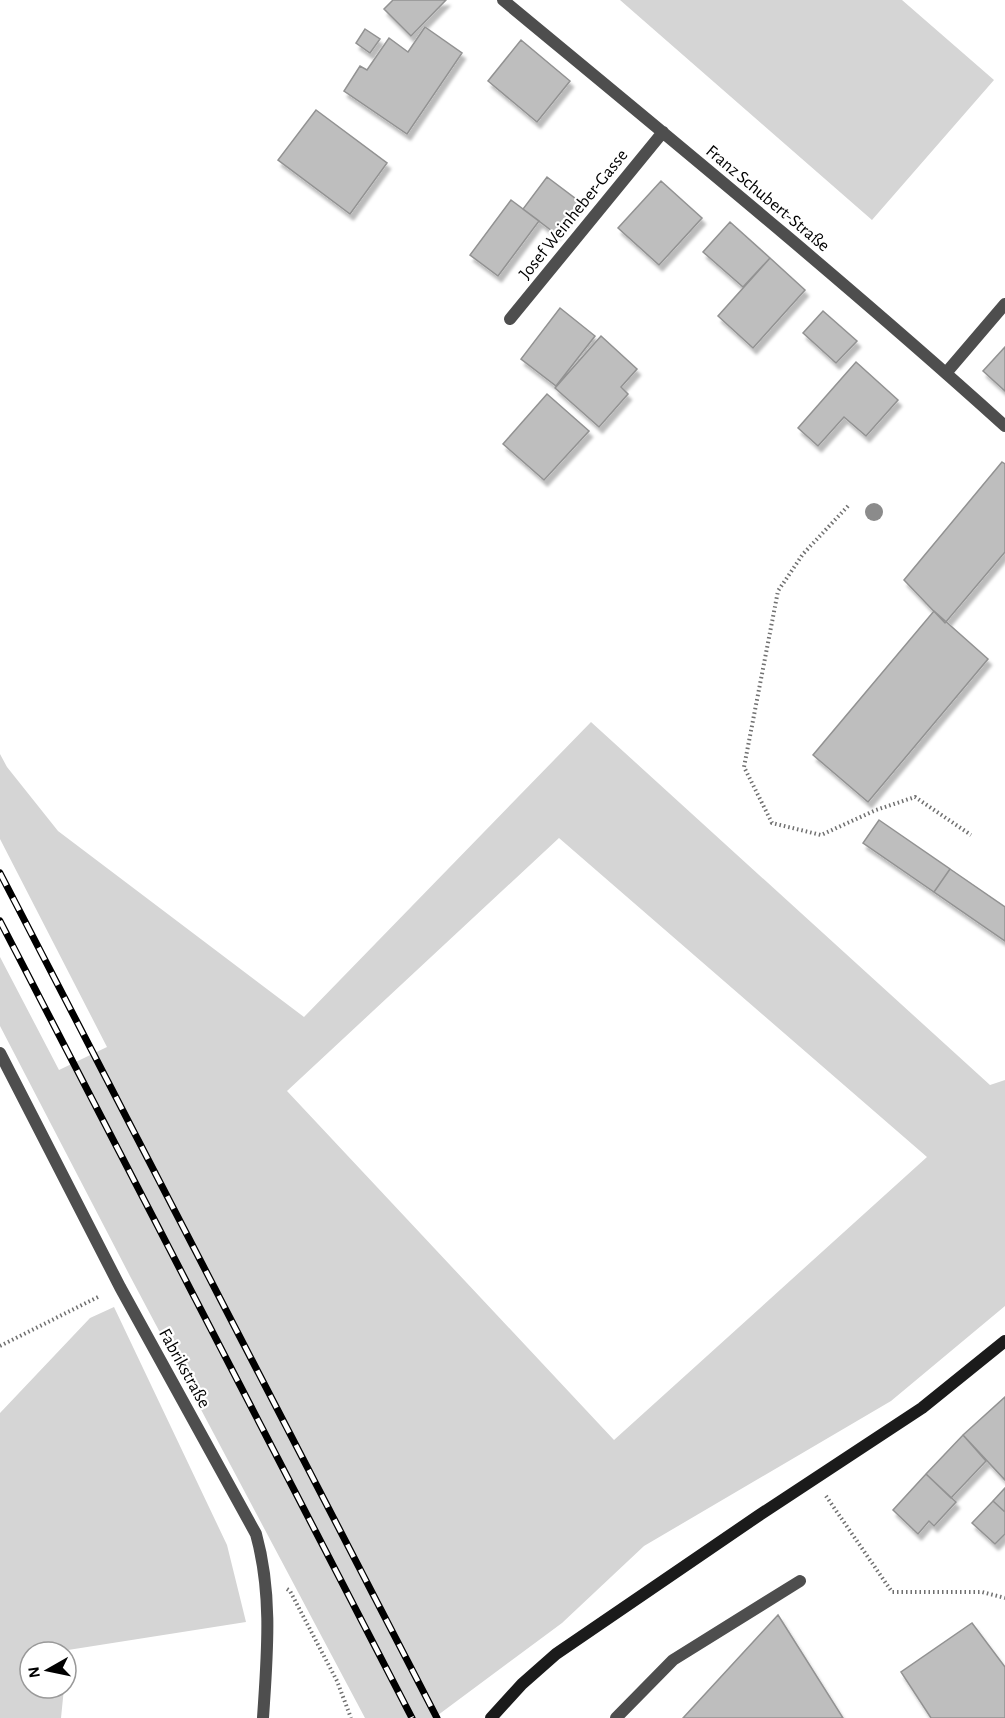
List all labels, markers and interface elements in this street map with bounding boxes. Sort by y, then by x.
street label: Franz Schubert-Straße [702,142,833,255]
street label: Josef Weinheber-Gasse [516,146,631,283]
street label: Fabrikstraße [155,1326,213,1411]
north arrow [18,1640,78,1700]
text: N [25,1665,43,1679]

